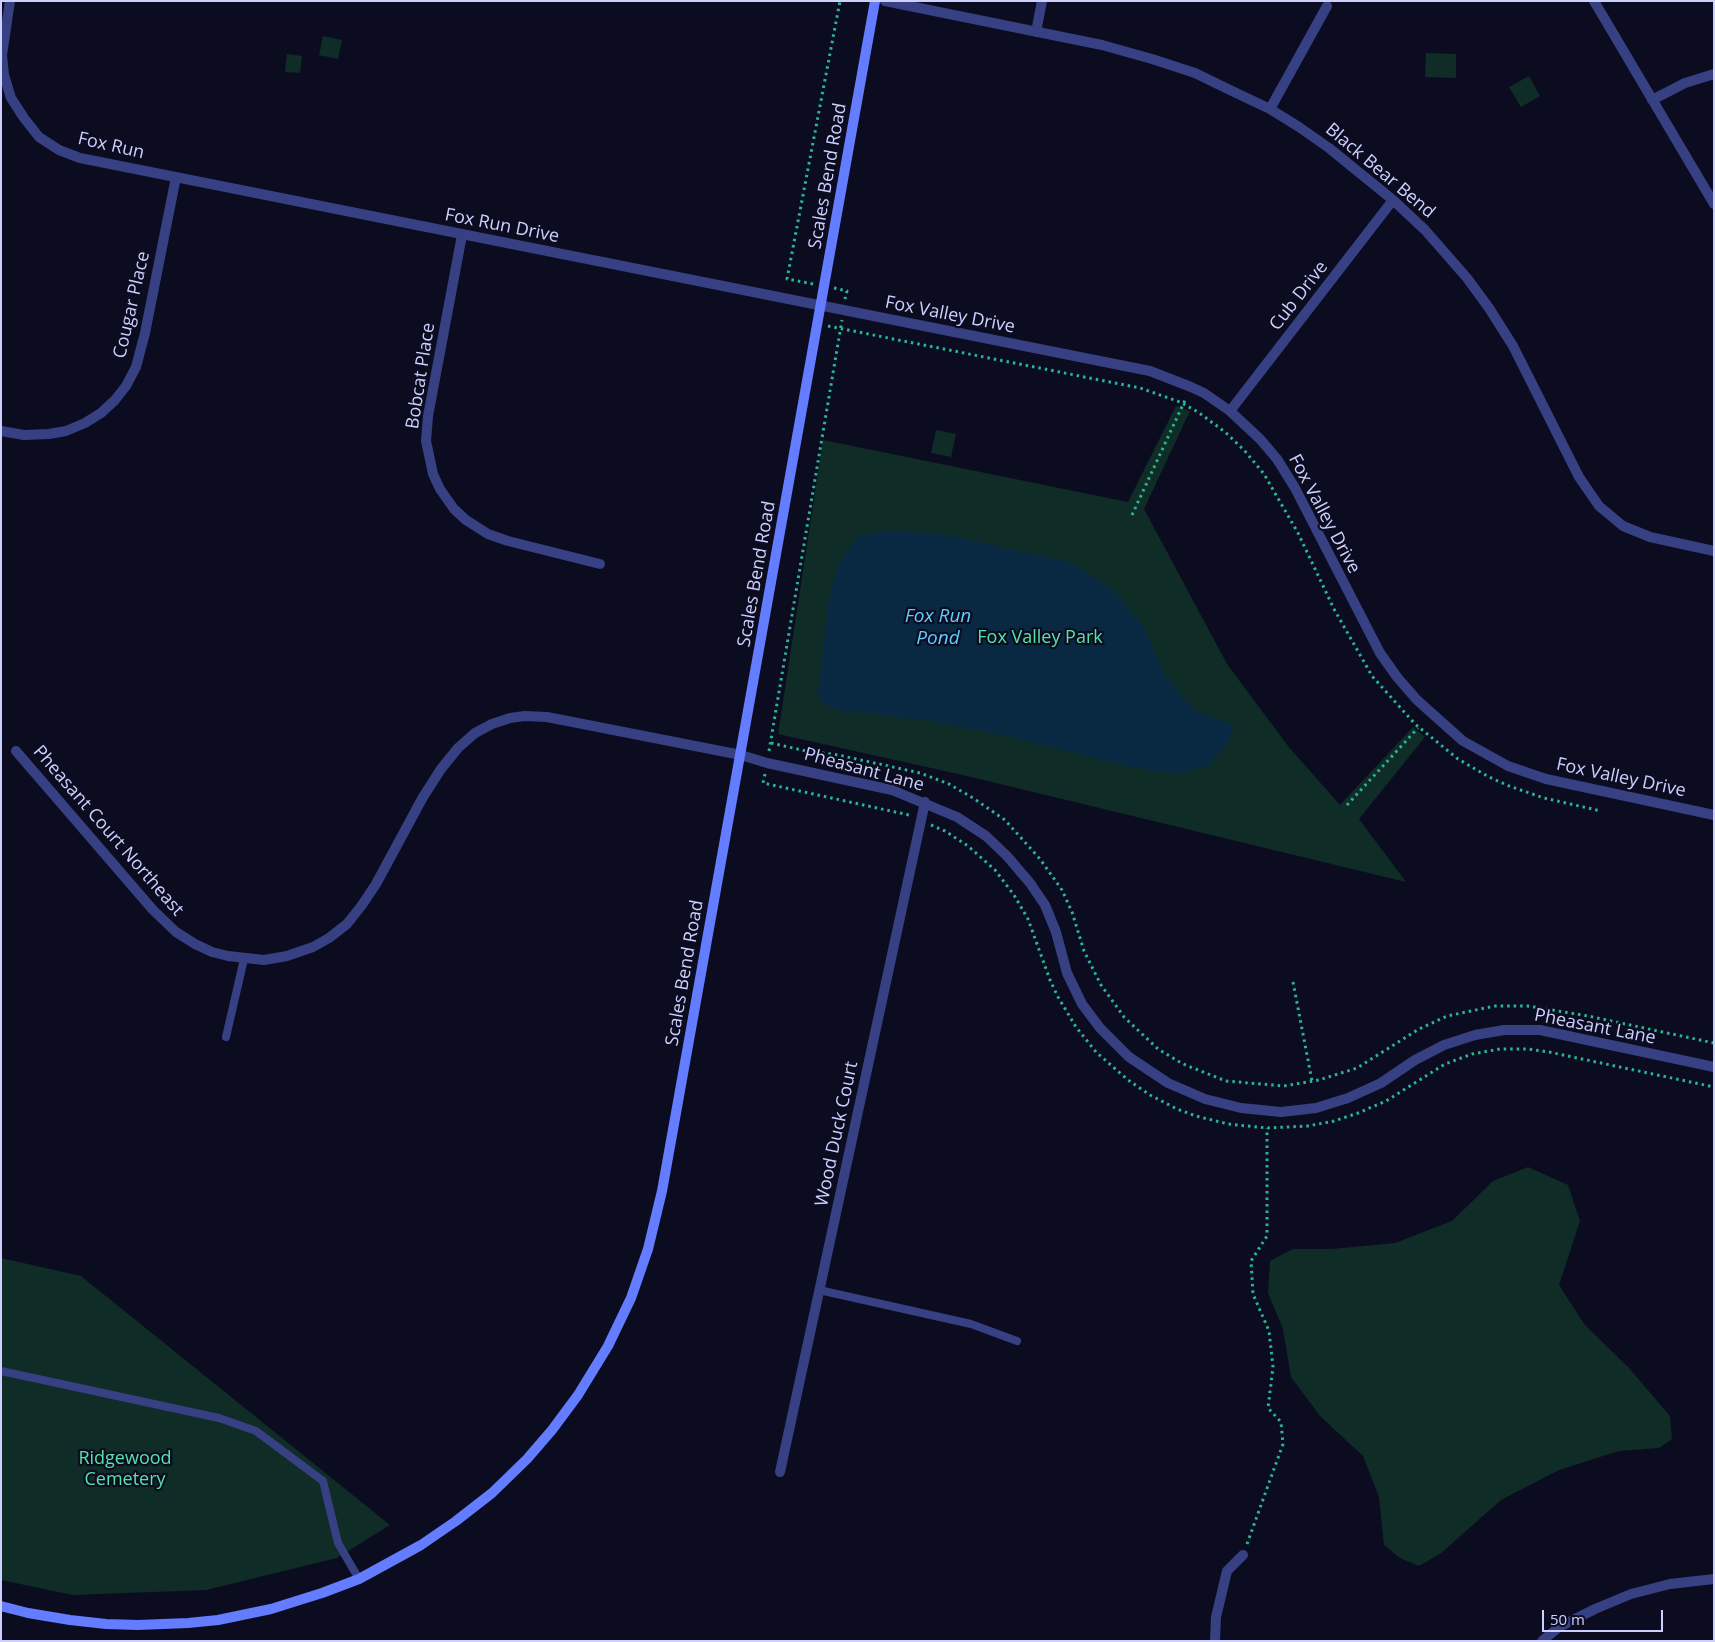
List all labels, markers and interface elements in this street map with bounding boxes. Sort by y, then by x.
street label: Scales Bend Road [805,101,851,251]
street label: Black Bear Bend [1321,119,1439,223]
street label: Fox Run [76,128,146,164]
street label: Fox Run Drive [443,204,561,248]
street label: Cougar Place [109,249,155,361]
street label: Cub Drive [1265,257,1333,335]
street label: Fox Valley Drive [883,292,1017,338]
street label: Bobcat Place [402,321,440,431]
street label: Fox Valley Drive [1284,451,1364,577]
street label: Scales Bend Road [734,499,780,649]
water label: Fox Run Pond [905,606,971,650]
park label: Fox Valley Park [977,627,1103,649]
street label: Pheasant Court Northeast [28,741,188,921]
street label: Pheasant Lane [802,744,926,796]
street label: Fox Valley Drive [1554,754,1688,802]
street label: Scales Bend Road [662,898,708,1048]
street label: Pheasant Lane [1532,1005,1658,1049]
street label: Wood Duck Court [811,1059,863,1209]
park label: Ridgewood Cemetery [78,1448,172,1490]
scale bar [1545,1600,1666,1632]
text: 50 m [1550,1609,1585,1629]

